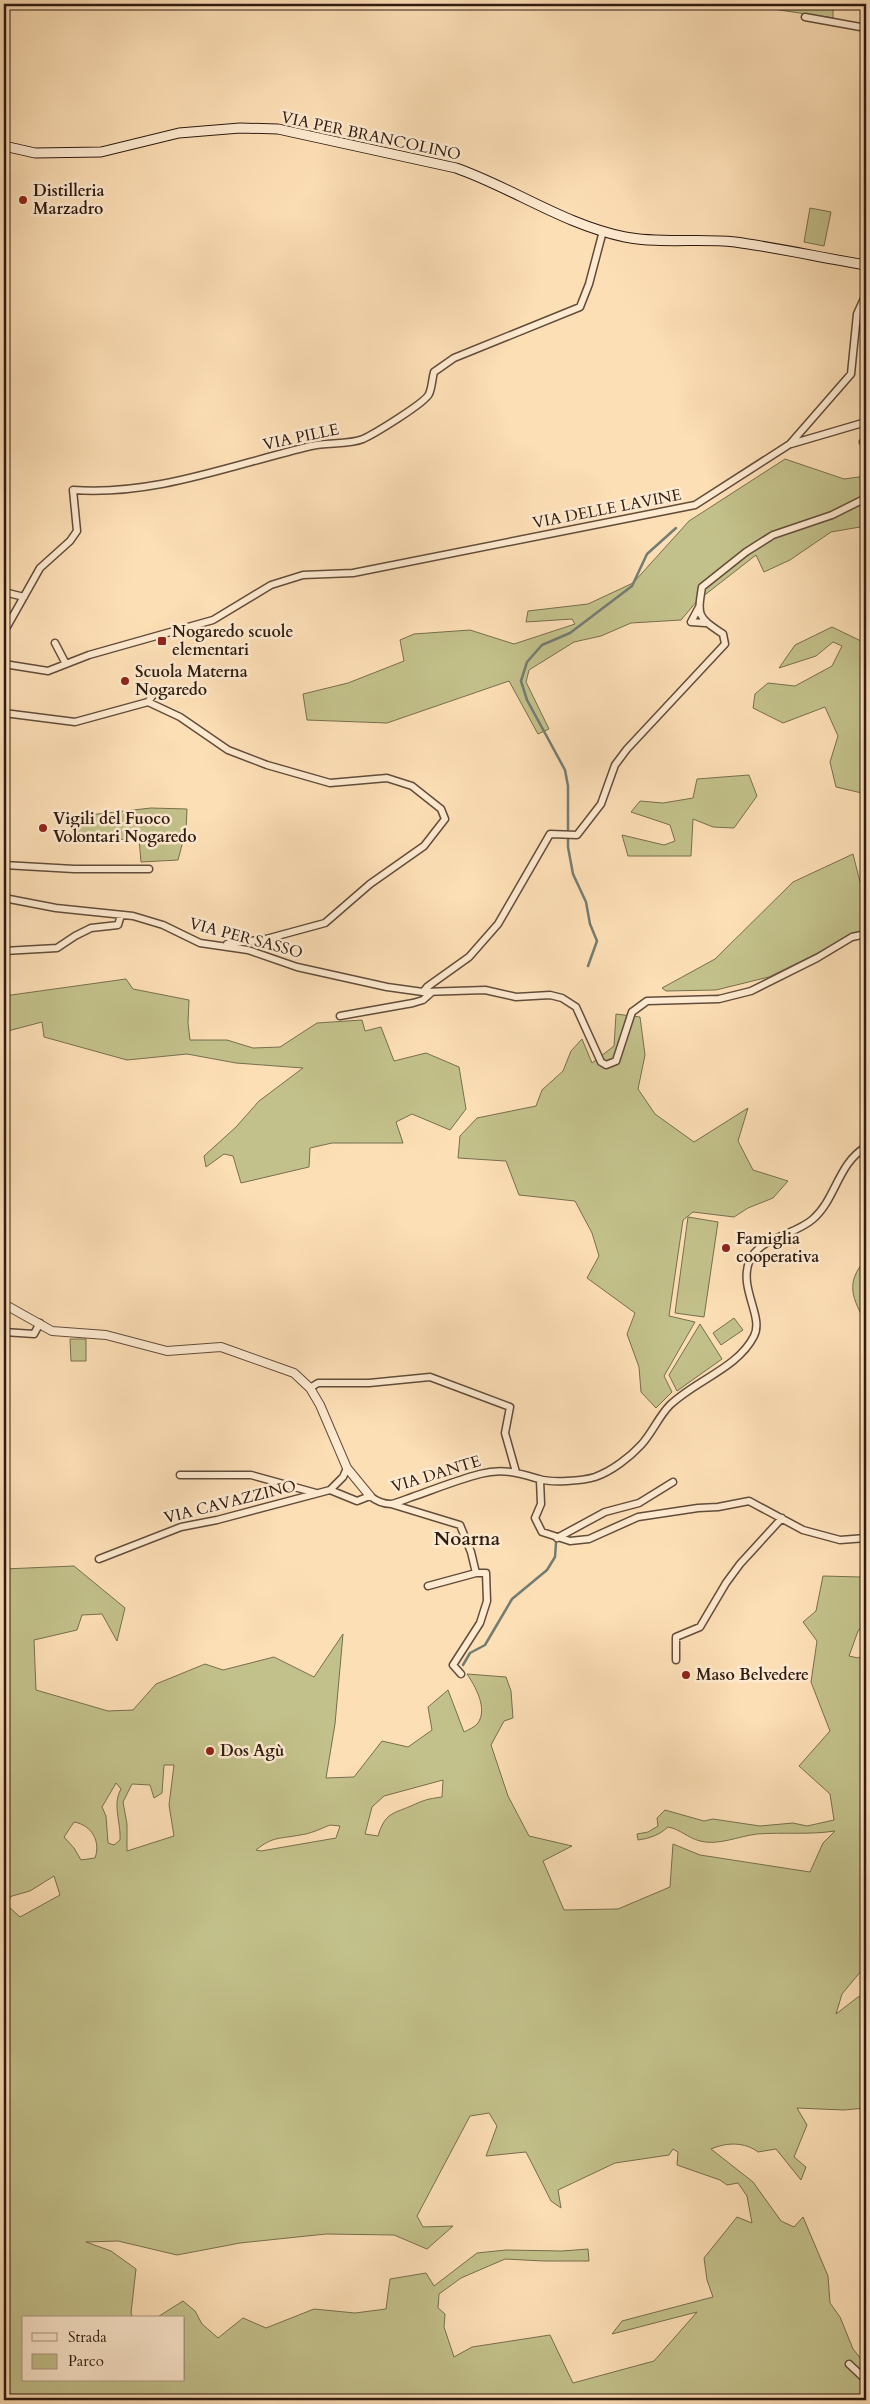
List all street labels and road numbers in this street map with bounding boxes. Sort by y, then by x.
street label: VIA PER BRANCOLINO [279,106,463,166]
street label: VIA PILLE [261,418,341,456]
street label: VIA DELLE LAVINE [531,484,683,534]
street label: VIA PER SASSO [187,912,305,964]
street label: VIA DANTE [389,1450,484,1498]
street label: VIA CAVAZZINO [162,1475,298,1529]

